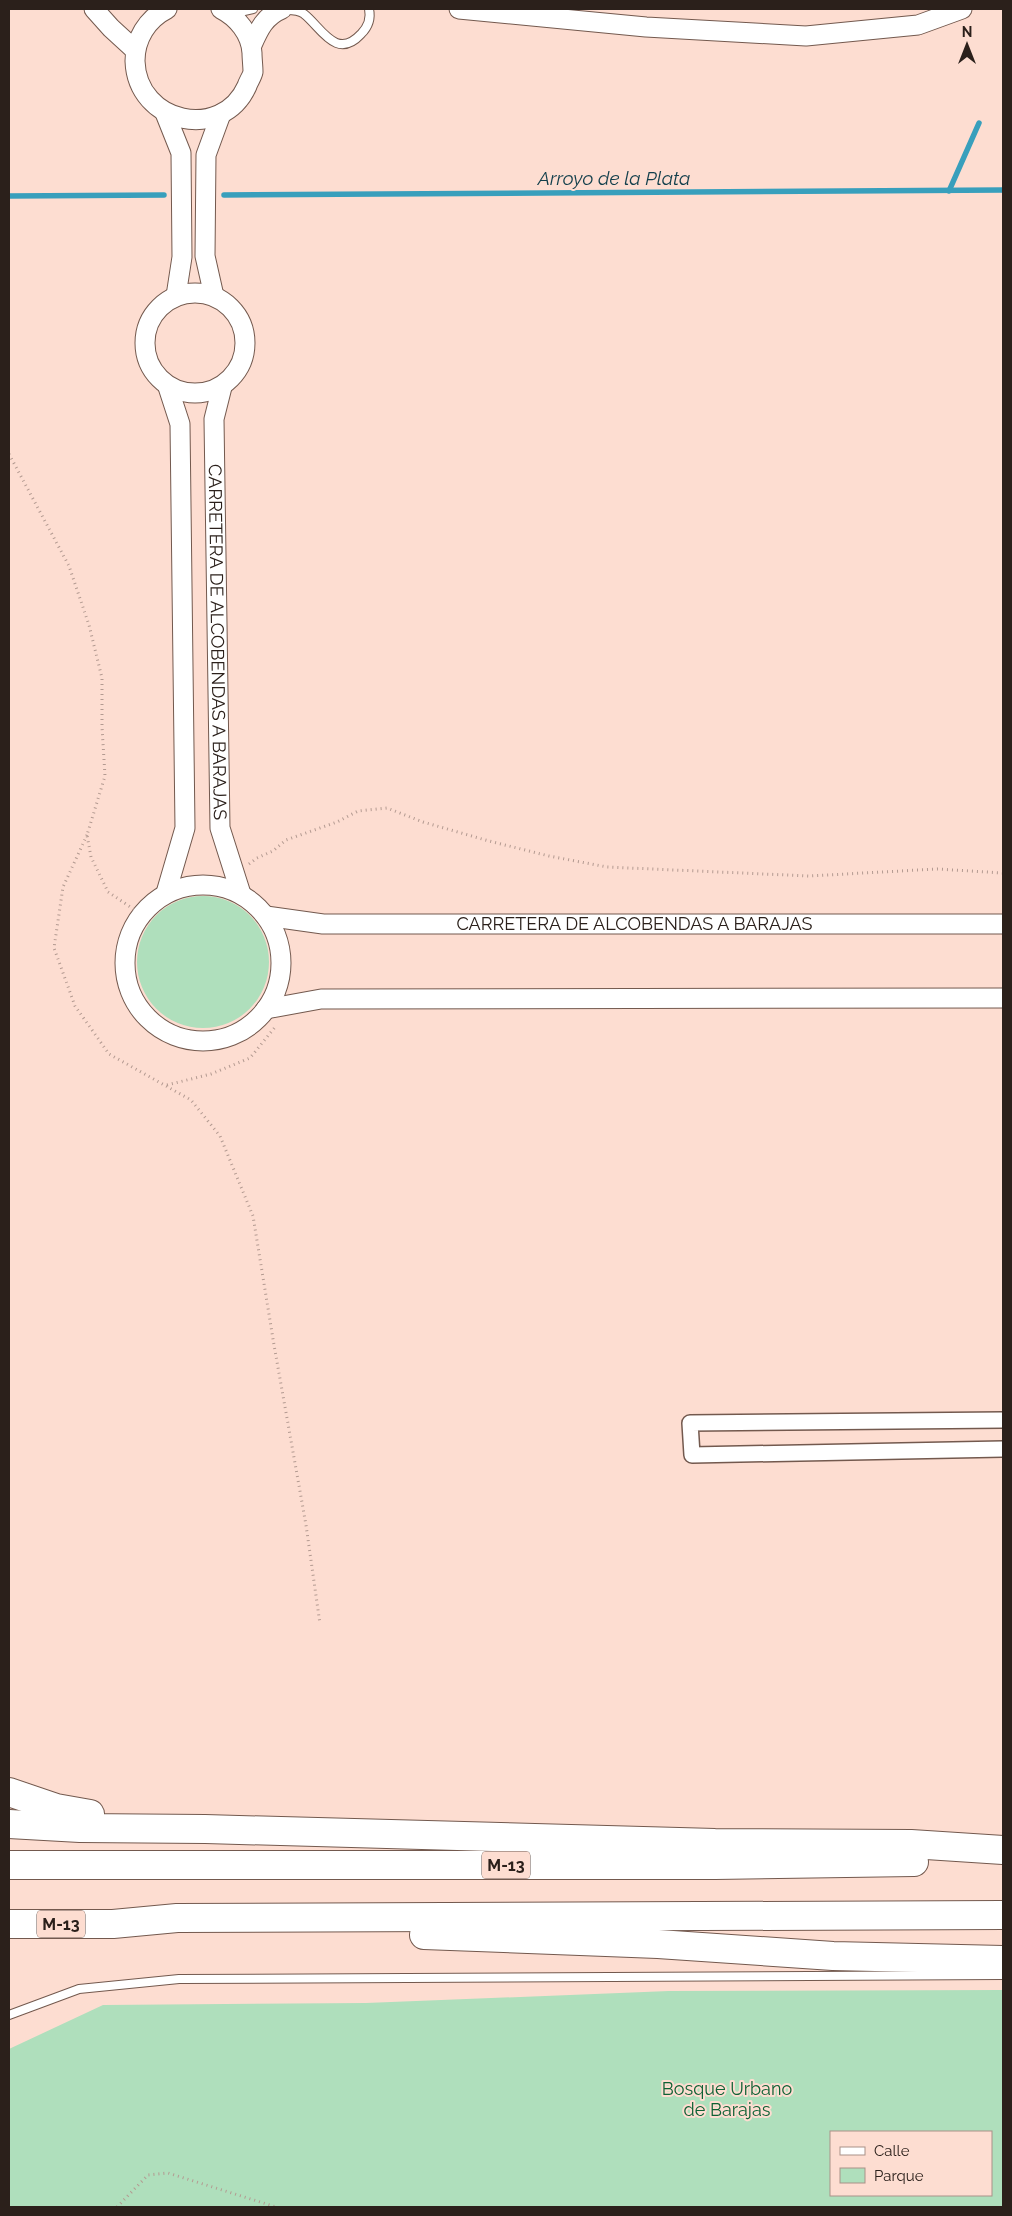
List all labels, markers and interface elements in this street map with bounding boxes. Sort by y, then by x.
north arrow [942,20,992,70]
text: N [962,24,972,40]
water label: Arroyo de la Plata [537,167,690,189]
street label: CARRETERA DE ALCOBENDAS A BARAJAS [205,464,231,820]
street label: CARRETERA DE ALCOBENDAS A BARAJAS [456,913,813,934]
road number: M-13 [482,1852,530,1878]
road number: M-13 [37,1910,85,1938]
park label: Bosque Urbano de Barajas [662,2078,792,2120]
legend [830,2131,992,2196]
text: Calle [874,2142,910,2160]
text: Parque [874,2167,924,2185]

